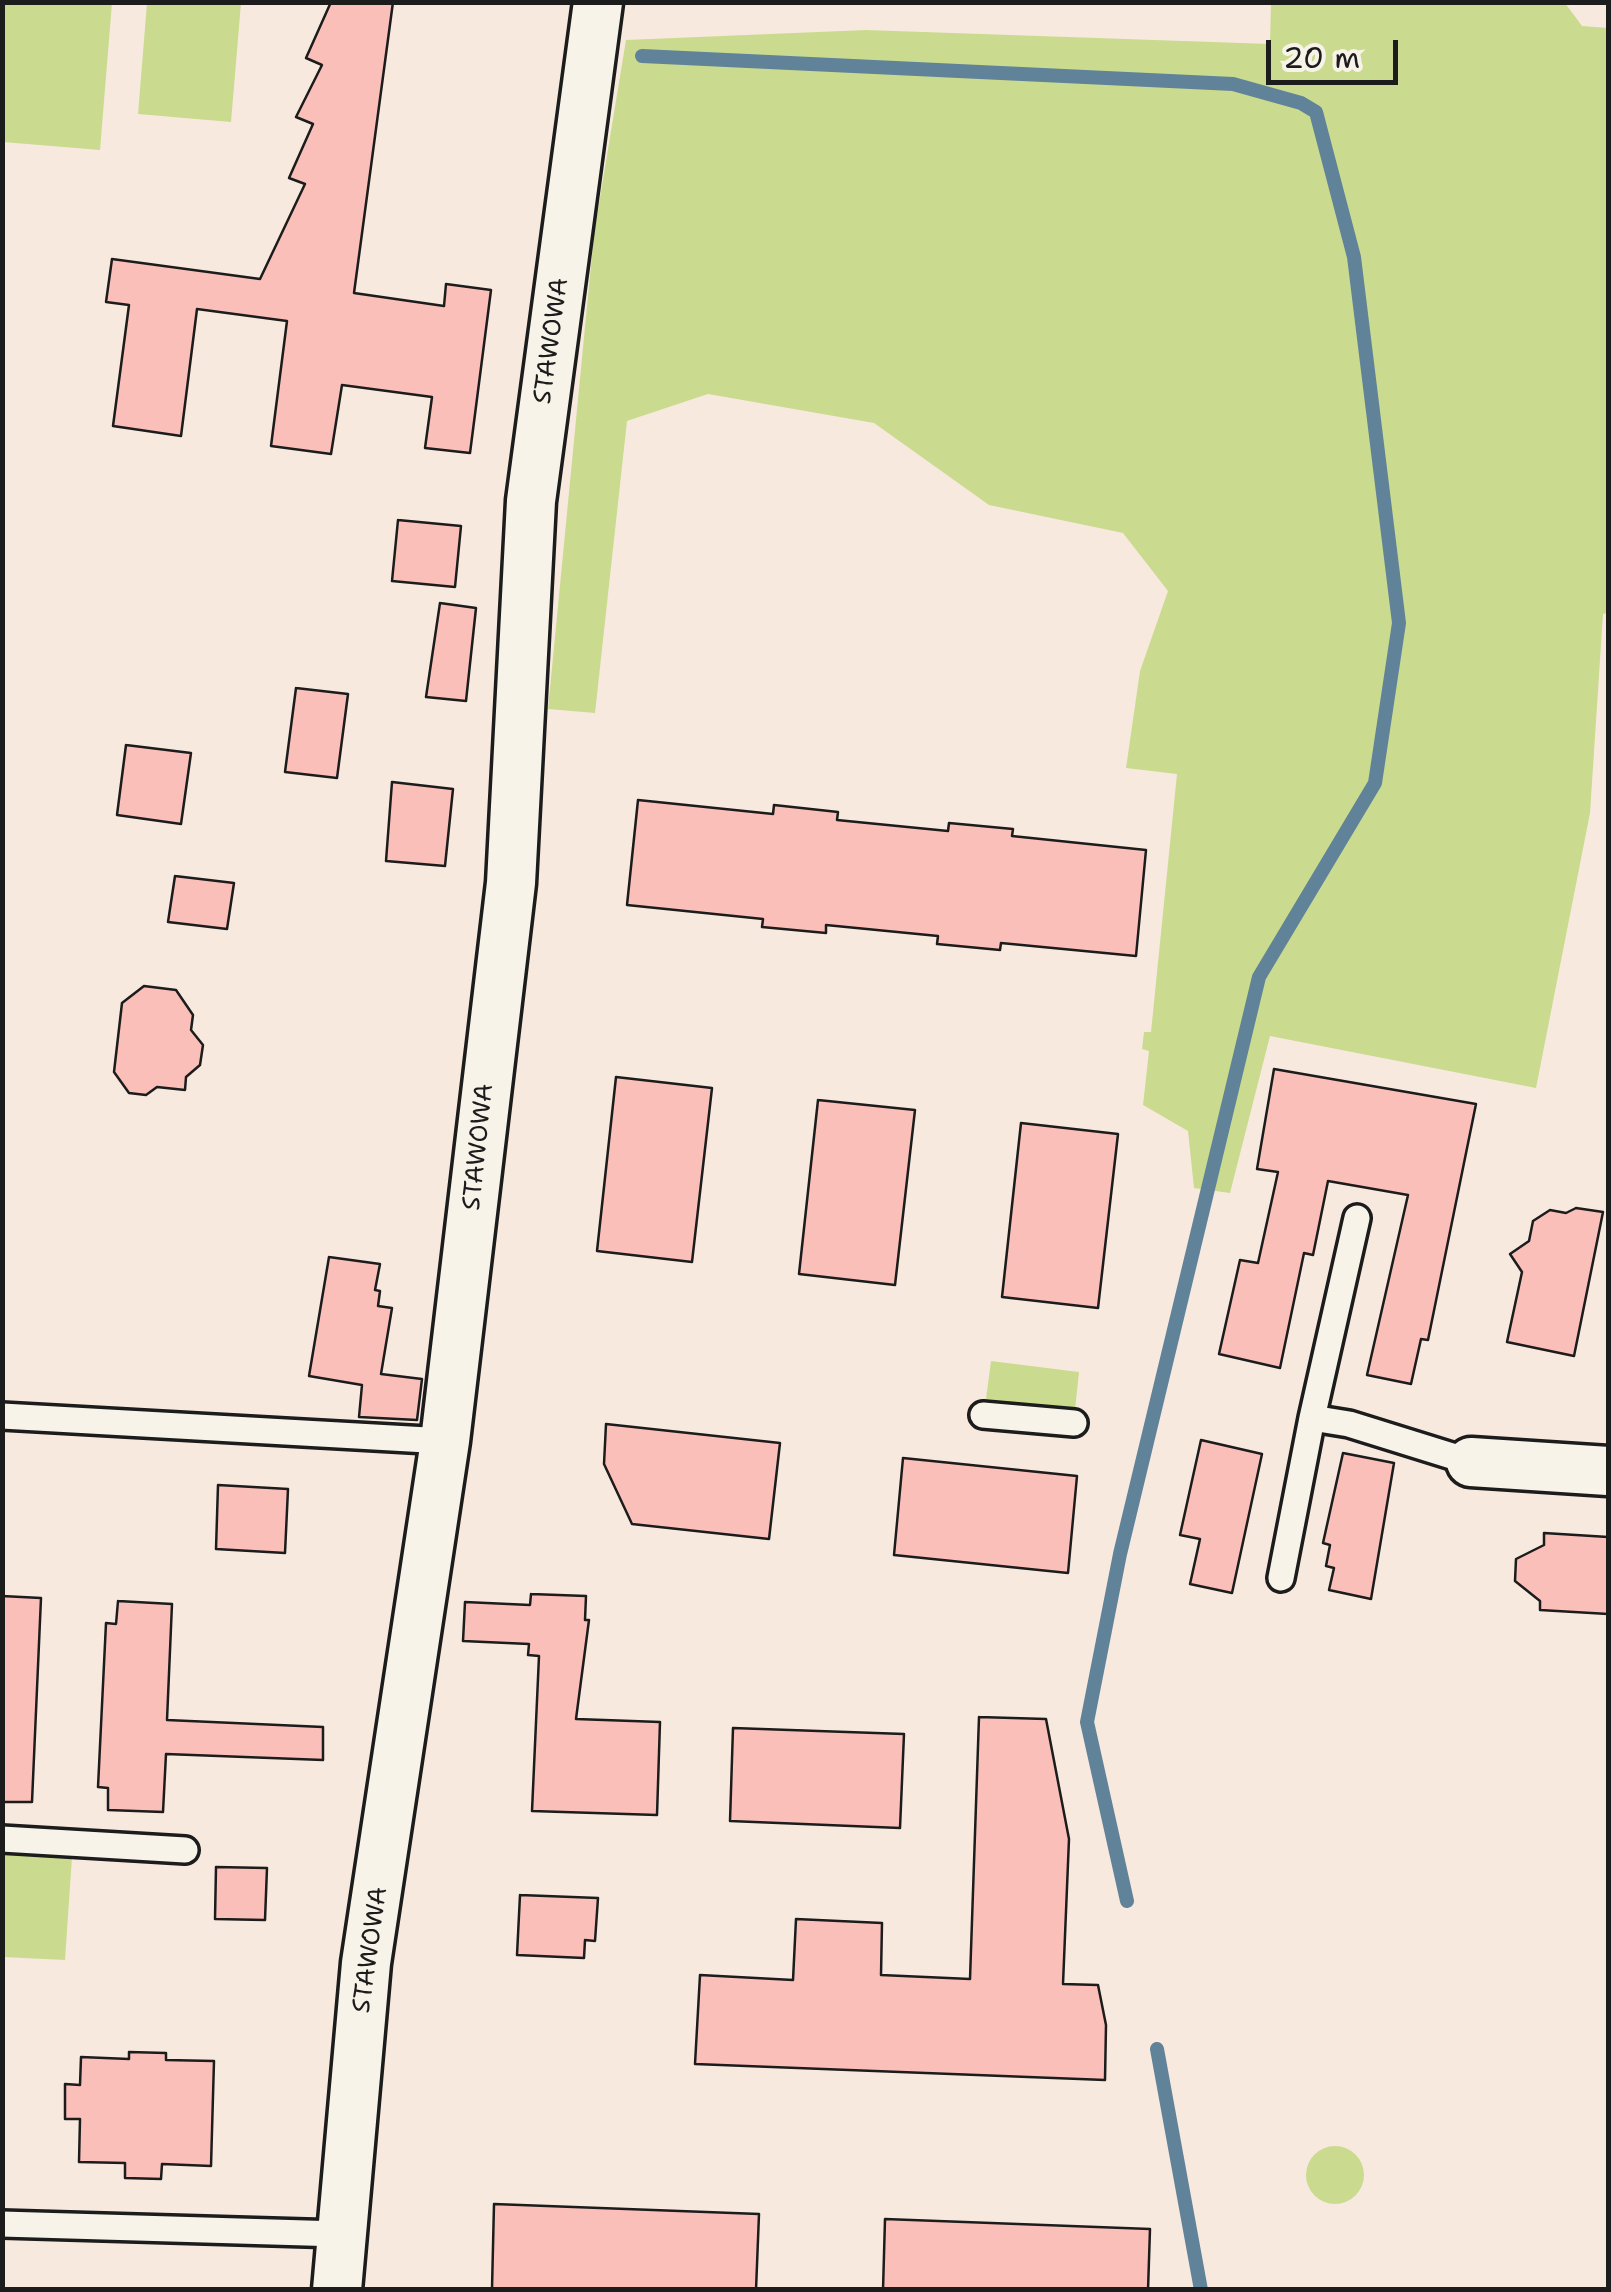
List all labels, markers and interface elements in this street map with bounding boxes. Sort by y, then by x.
scale bar [1271,20,1404,82]
text: 20 m [1283,37,1360,78]
street label: STAWOWA [528,276,576,406]
street label: STAWOWA [457,1082,501,1212]
street label: STAWOWA [347,1885,395,2015]

